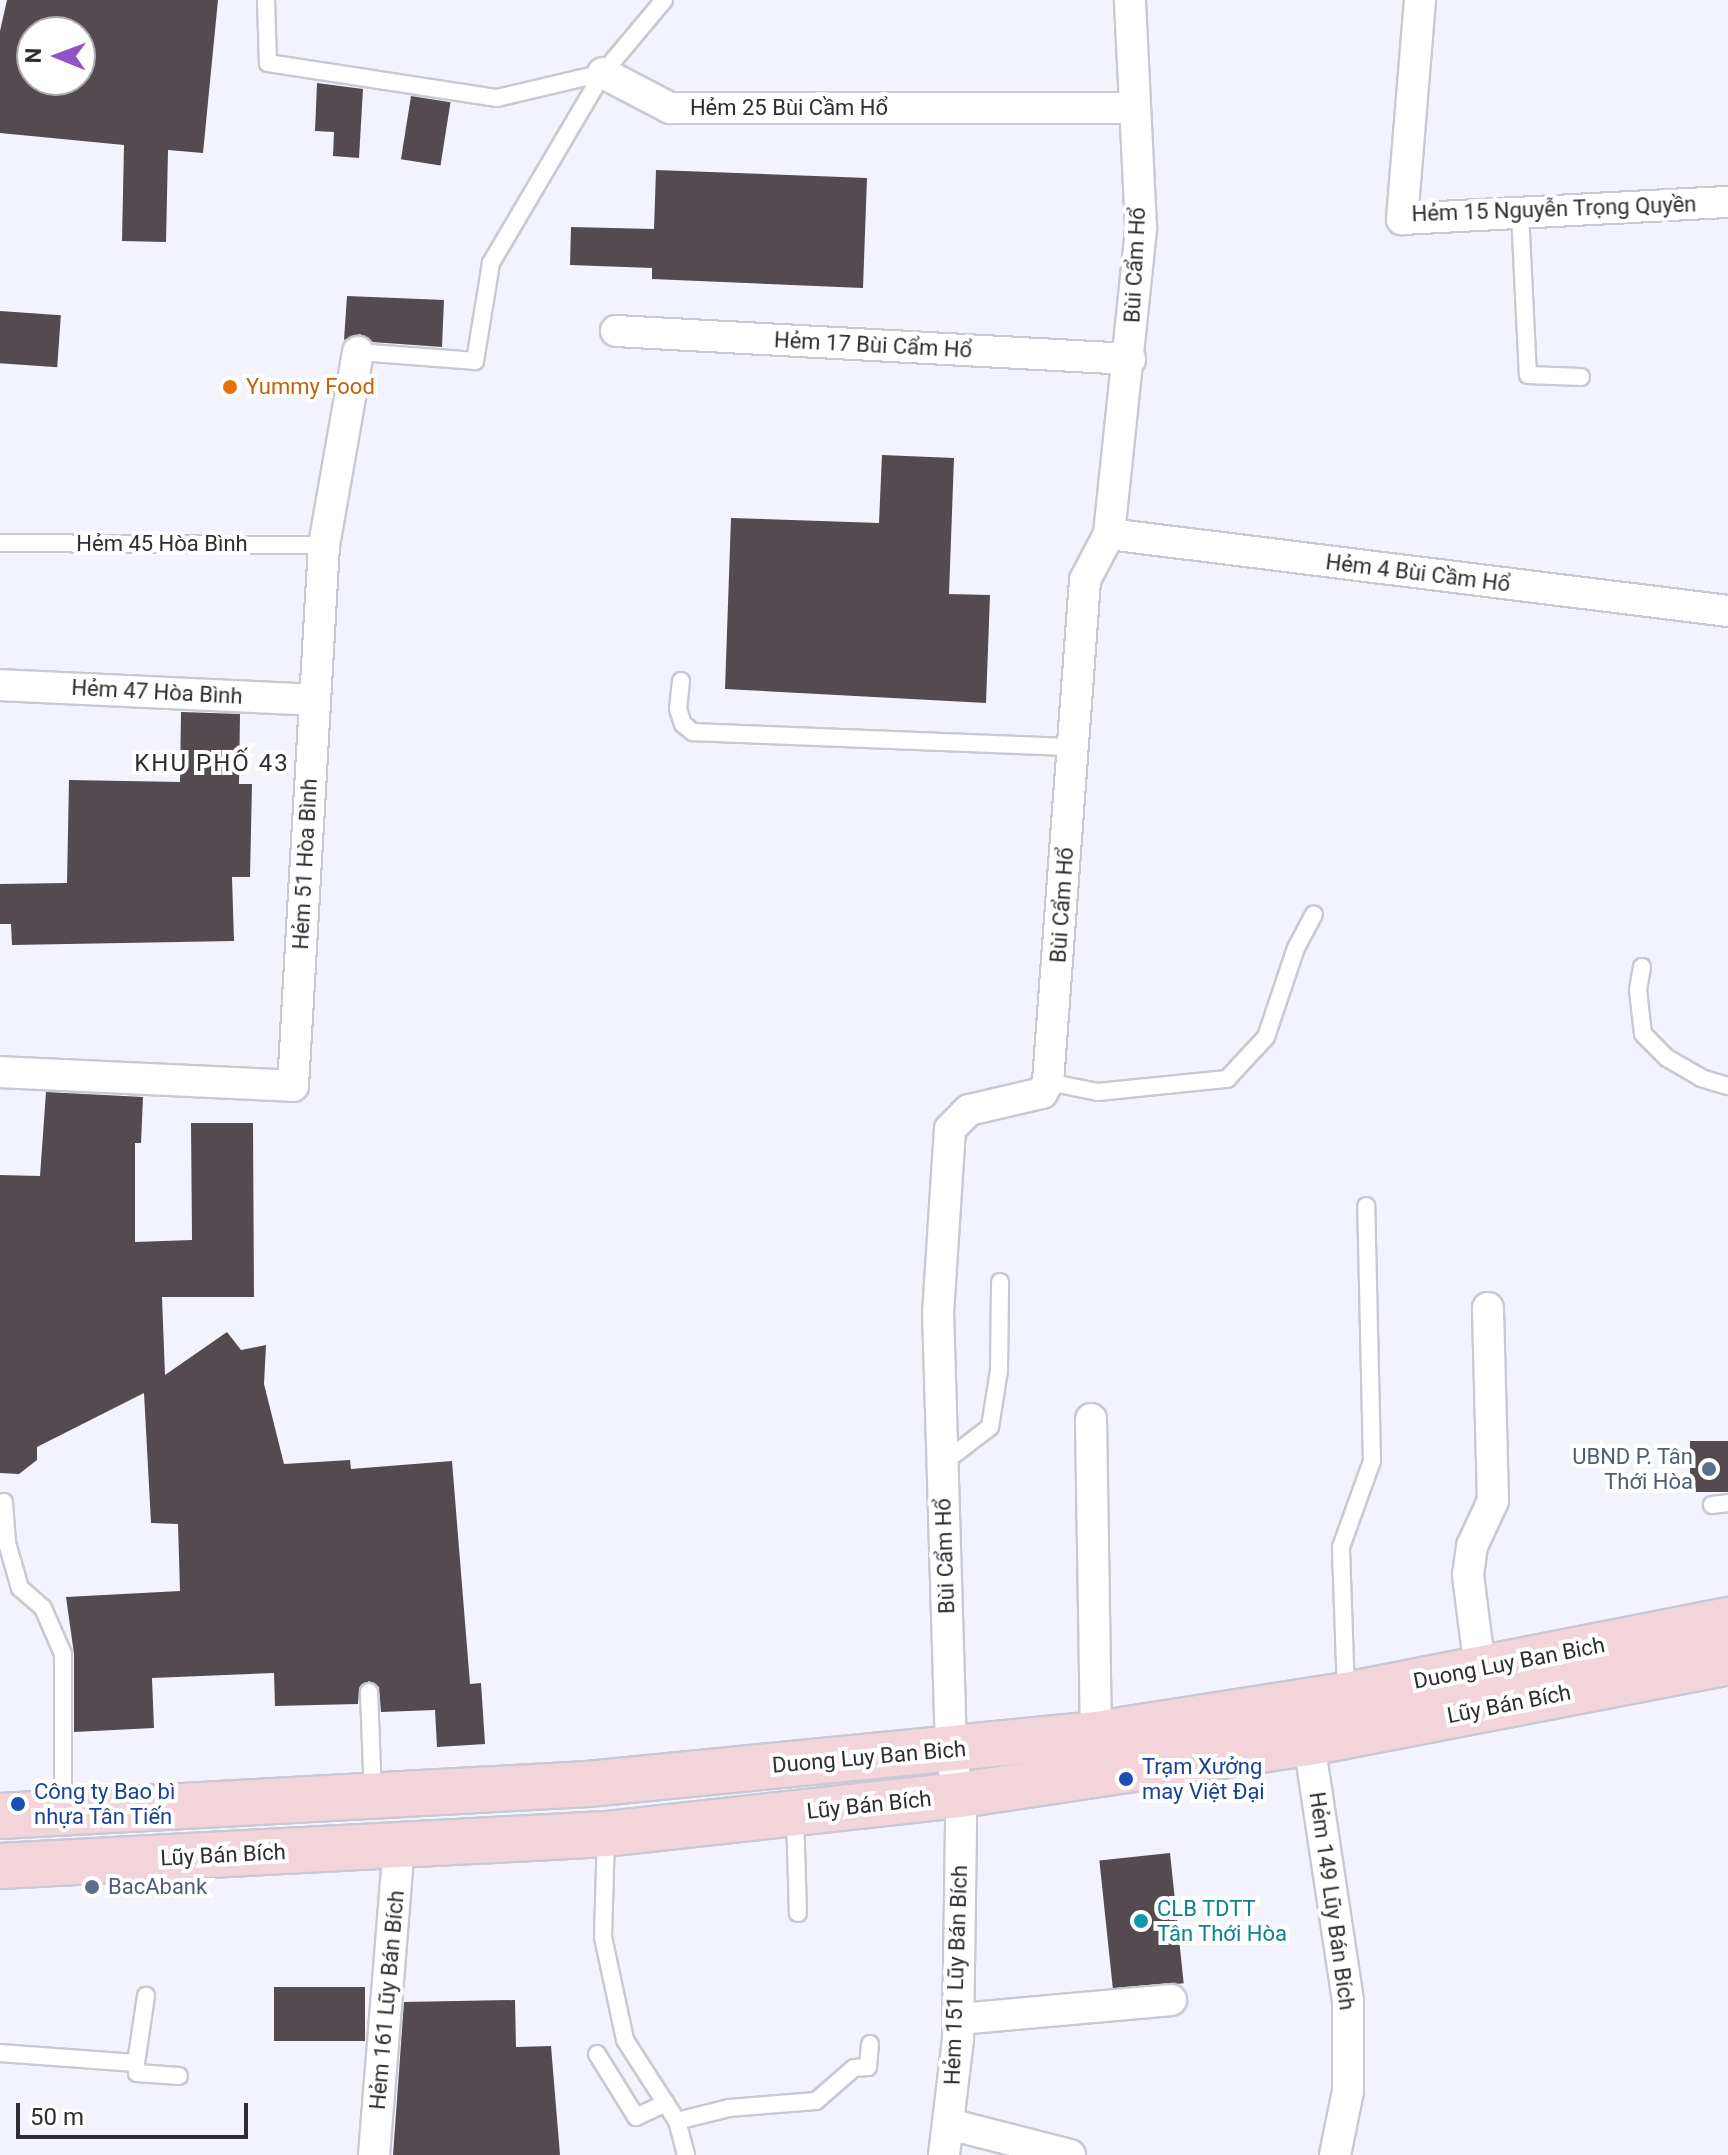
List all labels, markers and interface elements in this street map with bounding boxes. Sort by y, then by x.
north arrow [16,16,96,96]
text: N [21,48,46,64]
street label: Hẻm 25 Bùi Cầm Hổ [690,95,888,121]
street label: Hẻm 15 Nguyễn Trọng Quyền [1411,191,1697,227]
street label: Bùi Cẩm Hổ [1119,206,1151,324]
street label: Hẻm 17 Bùi Cẩm Hổ [773,327,973,363]
place label: Yummy Food [246,374,375,400]
marker: Yummy Food [221,378,239,396]
street label: Hẻm 45 Hòa Bình [76,531,248,557]
street label: Hẻm 4 Bùi Cầm Hổ [1324,549,1512,597]
street label: Hẻm 47 Hòa Bình [71,674,243,710]
district label: KHU PHỐ 43 [134,750,290,778]
street label: Hẻm 51 Hòa Bình [287,778,323,950]
street label: Bùi Cẩm Hổ [1045,846,1079,964]
place label: UBND P. Tân Thới Hòa [1572,1443,1693,1494]
marker: UBND P. Tân Thới Hòa [1700,1460,1718,1478]
street label: Bùi Cẩm Hổ [930,1498,960,1614]
street label: Duong Luy Ban Bich [1411,1631,1607,1695]
street label: Lũy Bán Bích [1445,1679,1573,1729]
street label: Duong Luy Ban Bich [771,1735,967,1779]
place label: Trạm Xưởng may Việt Đại [1142,1753,1265,1804]
marker: Trạm Xưởng may Việt Đại [1117,1770,1135,1788]
place label: Công ty Bao bì nhựa Tân Tiến [34,1778,175,1830]
street label: Lũy Bán Bích [805,1785,933,1825]
street label: Hẻm 149 Lũy Bán Bích [1304,1790,1360,2012]
marker: Công ty Bao bì nhựa Tân Tiến [9,1795,27,1813]
street label: Lũy Bán Bích [160,1839,286,1871]
street label: Hẻm 151 Lũy Bán Bích [939,1865,973,2085]
place label: BacAbank [108,1874,207,1900]
marker: BacAbank [83,1878,101,1896]
street label: Hẻm 161 Lũy Bán Bích [364,1889,410,2111]
place label: CLB TDTT Tân Thới Hòa [1157,1895,1287,1946]
marker: CLB TDTT Tân Thới Hòa [1132,1912,1150,1930]
scale bar [20,2087,252,2137]
text: 50 m [30,2103,84,2131]

